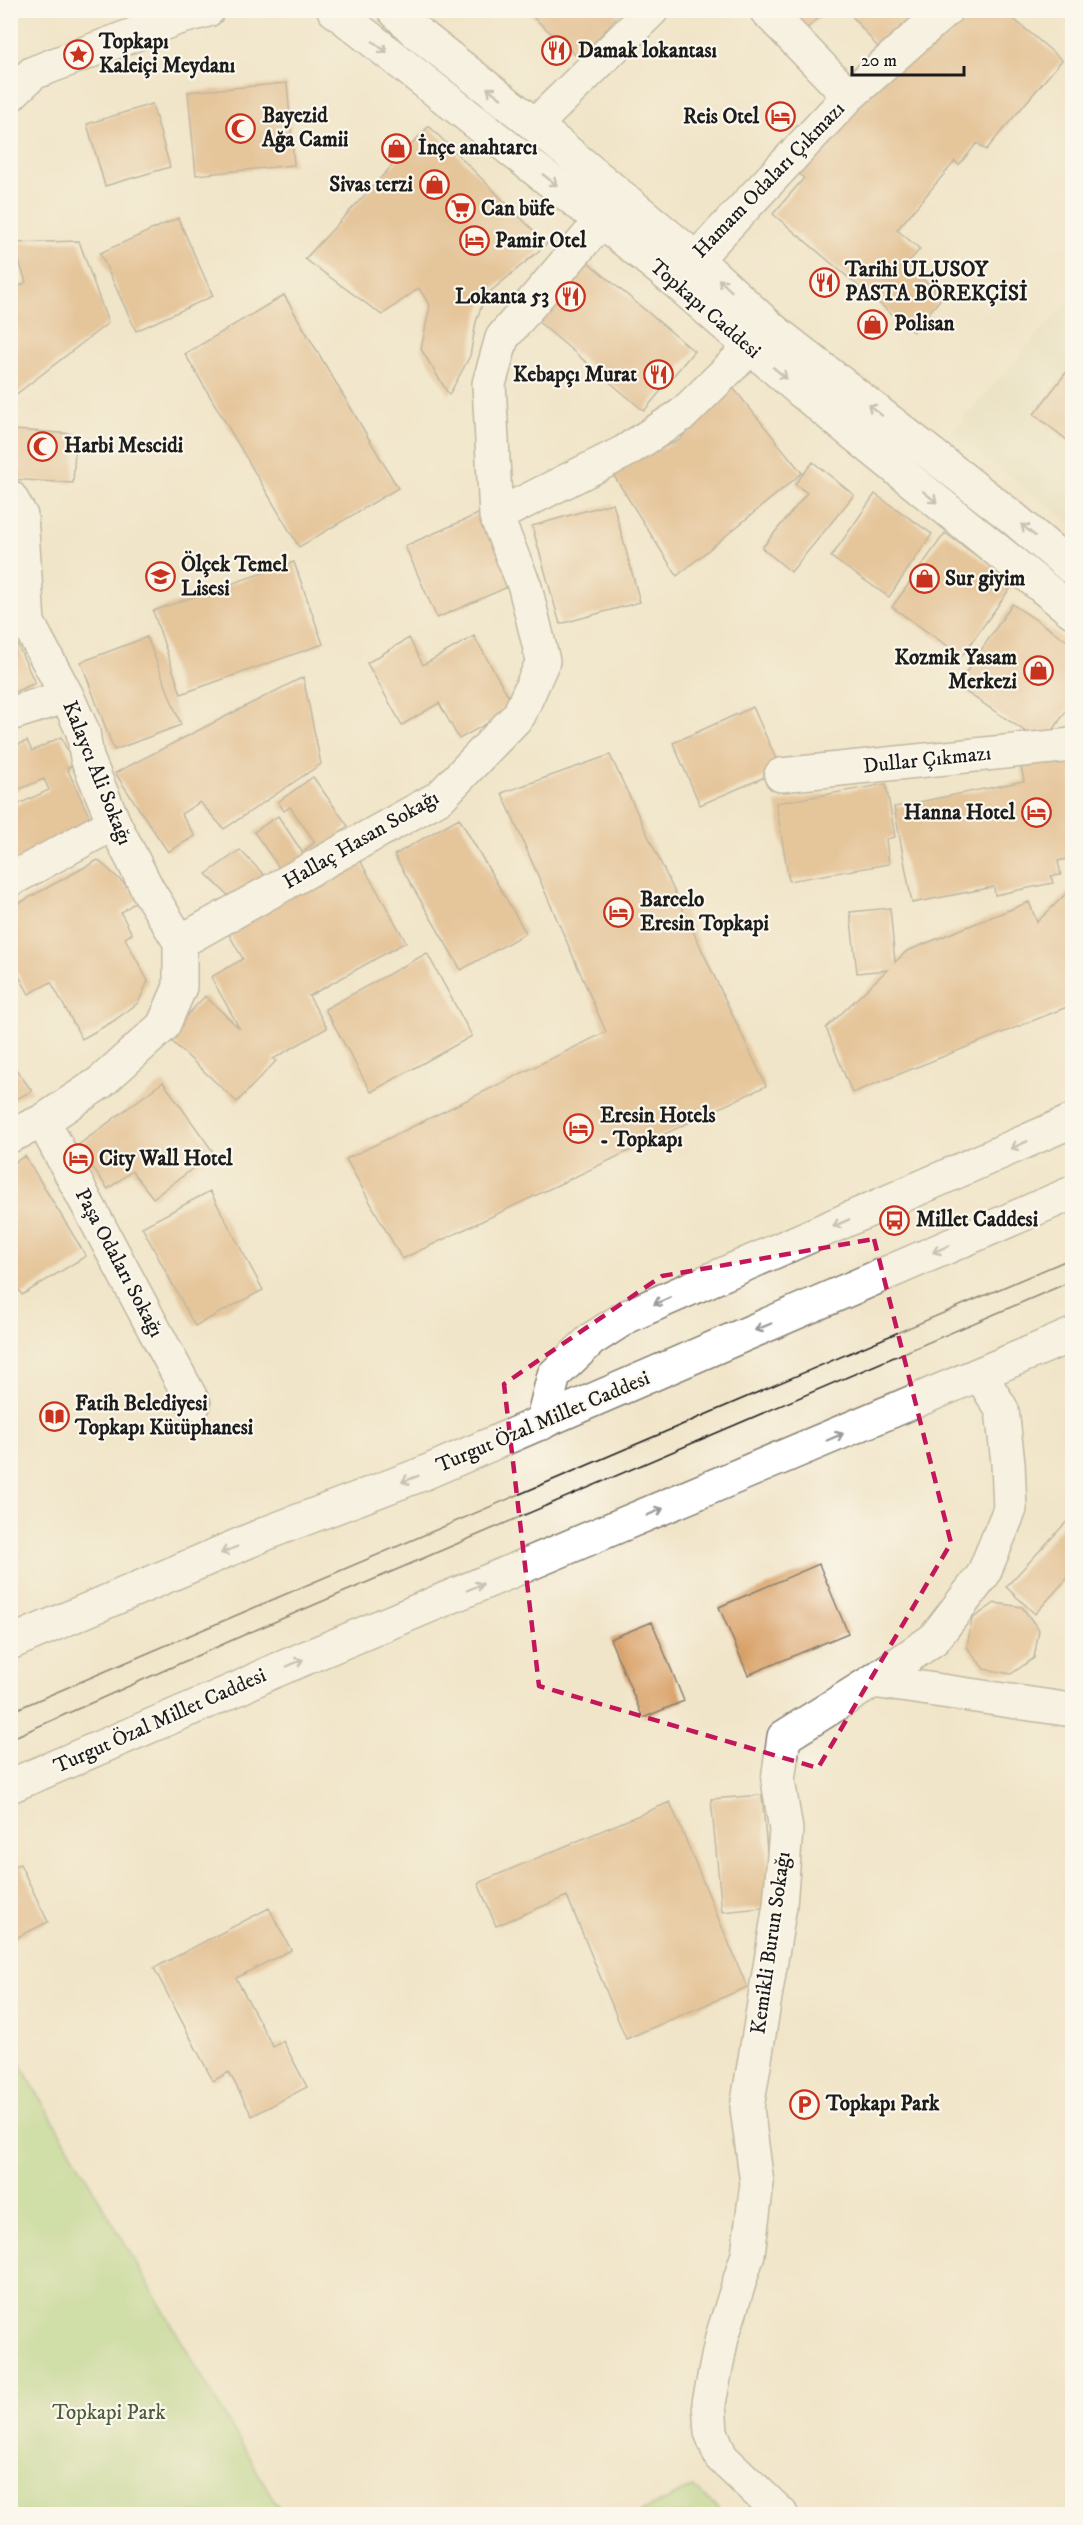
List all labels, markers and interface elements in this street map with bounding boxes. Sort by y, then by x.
place label: Topkapı Kaleiçi Meydanı [98,29,236,79]
restaurant icon: Damak lokantası [541,35,573,67]
place icon: Topkapı Kaleiçi Meydanı [62,38,94,70]
place label: Damak lokantası [578,38,717,64]
scale bar [852,39,964,77]
one-way arrow [372,40,388,53]
text: 20 m [861,50,897,72]
one-way arrow [487,87,503,100]
street label: Hamam Odaları Çıkmazı [687,96,851,264]
hotel icon: Reis Otel [764,101,796,133]
place label: Bayezid Ağa Camii [261,103,349,153]
place label: Reis Otel [683,104,760,130]
mosque icon: Bayezid Ağa Camii [225,112,257,144]
shop icon: İnçe anahtarcı [381,132,413,164]
place label: İnçe anahtarcı [418,133,538,161]
shop icon: Sivas terzi [418,169,450,201]
place label: Sivas terzi [329,172,414,198]
one-way arrow [542,174,558,187]
supermarket icon: Can büfe [444,193,476,225]
place label: Can büfe [481,196,555,222]
hotel icon: Pamir Otel [458,225,490,257]
place label: Pamir Otel [495,228,587,254]
street label: Topkapı Caddesi [644,254,766,364]
place label: Tarihi ULUSOY PASTA BÖREKÇİSİ [844,257,1028,307]
restaurant icon: Tarihi ULUSOY PASTA BÖREKÇİSİ [808,266,840,298]
one-way arrow [717,278,732,292]
restaurant icon: Lokanta 53 [554,281,586,313]
place label: Lokanta 53 [455,284,549,310]
shop icon: Polisan [857,308,889,340]
place label: Polisan [894,311,956,337]
restaurant icon: Kebapçı Murat [642,359,674,391]
place label: Kebapçı Murat [513,362,637,388]
one-way arrow [772,366,787,380]
one-way arrow [867,403,883,416]
mosque icon: Harbi Mescidi [27,430,59,462]
place label: Harbi Mescidi [64,433,184,459]
one-way arrow [922,491,938,504]
one-way arrow [1020,524,1036,537]
place label: Ölçek Temel Lisesi [181,550,288,602]
school or university icon: Ölçek Temel Lisesi [144,561,176,593]
shop icon: Sur giyim [908,563,940,595]
place label: Sur giyim [945,566,1025,592]
place label: Kozmik Yasam Merkezi [894,645,1018,695]
shop icon: Kozmik Yasam Merkezi [1022,654,1054,686]
street label: Kalaycı Ali Sokağı [56,697,138,849]
street label: Dullar Çıkmazı [862,740,992,780]
street label: Hallaç Hasan Sokağı [278,785,444,895]
hotel icon: Hanna Hotel [1020,797,1052,829]
place label: Hanna Hotel [904,800,1016,826]
place label: Barcelo Eresin Topkapi [640,887,769,937]
hotel icon: Barcelo Eresin Topkapi [603,896,635,928]
place label: Eresin Hotels - Topkapı [600,1103,716,1153]
hotel icon: Eresin Hotels - Topkapı [563,1112,595,1144]
one-way arrow [1011,1140,1029,1151]
hotel icon: City Wall Hotel [62,1143,94,1175]
place label: City Wall Hotel [99,1146,233,1172]
street label: Paşa Odaları Sokağı [69,1184,169,1342]
bus stop icon: Millet Caddesi [879,1204,911,1236]
place label: Millet Caddesi [916,1207,1039,1233]
one-way arrow [832,1218,850,1229]
one-way arrow [933,1244,951,1255]
one-way arrow [653,1297,671,1308]
one-way arrow [754,1321,772,1333]
street label: Turgut Özal Millet Caddesi [432,1364,654,1479]
place label: Fatih Belediyesi Topkapı Kütüphanesi [74,1391,254,1441]
library icon: Fatih Belediyesi Topkapı Kütüphanesi [38,1400,70,1432]
one-way arrow [825,1431,844,1442]
one-way arrow [401,1474,420,1485]
one-way arrow [646,1506,664,1517]
one-way arrow [220,1545,238,1556]
one-way arrow [466,1581,484,1593]
one-way arrow [286,1657,304,1668]
street label: Turgut Özal Millet Caddesi [49,1662,270,1780]
street label: Kemikli Burun Sokağı [745,1850,797,2036]
parking icon: Topkapı Park [789,2088,821,2120]
place label: Topkapı Park [825,2091,940,2117]
park label: Topkapi Park [52,2400,166,2426]

